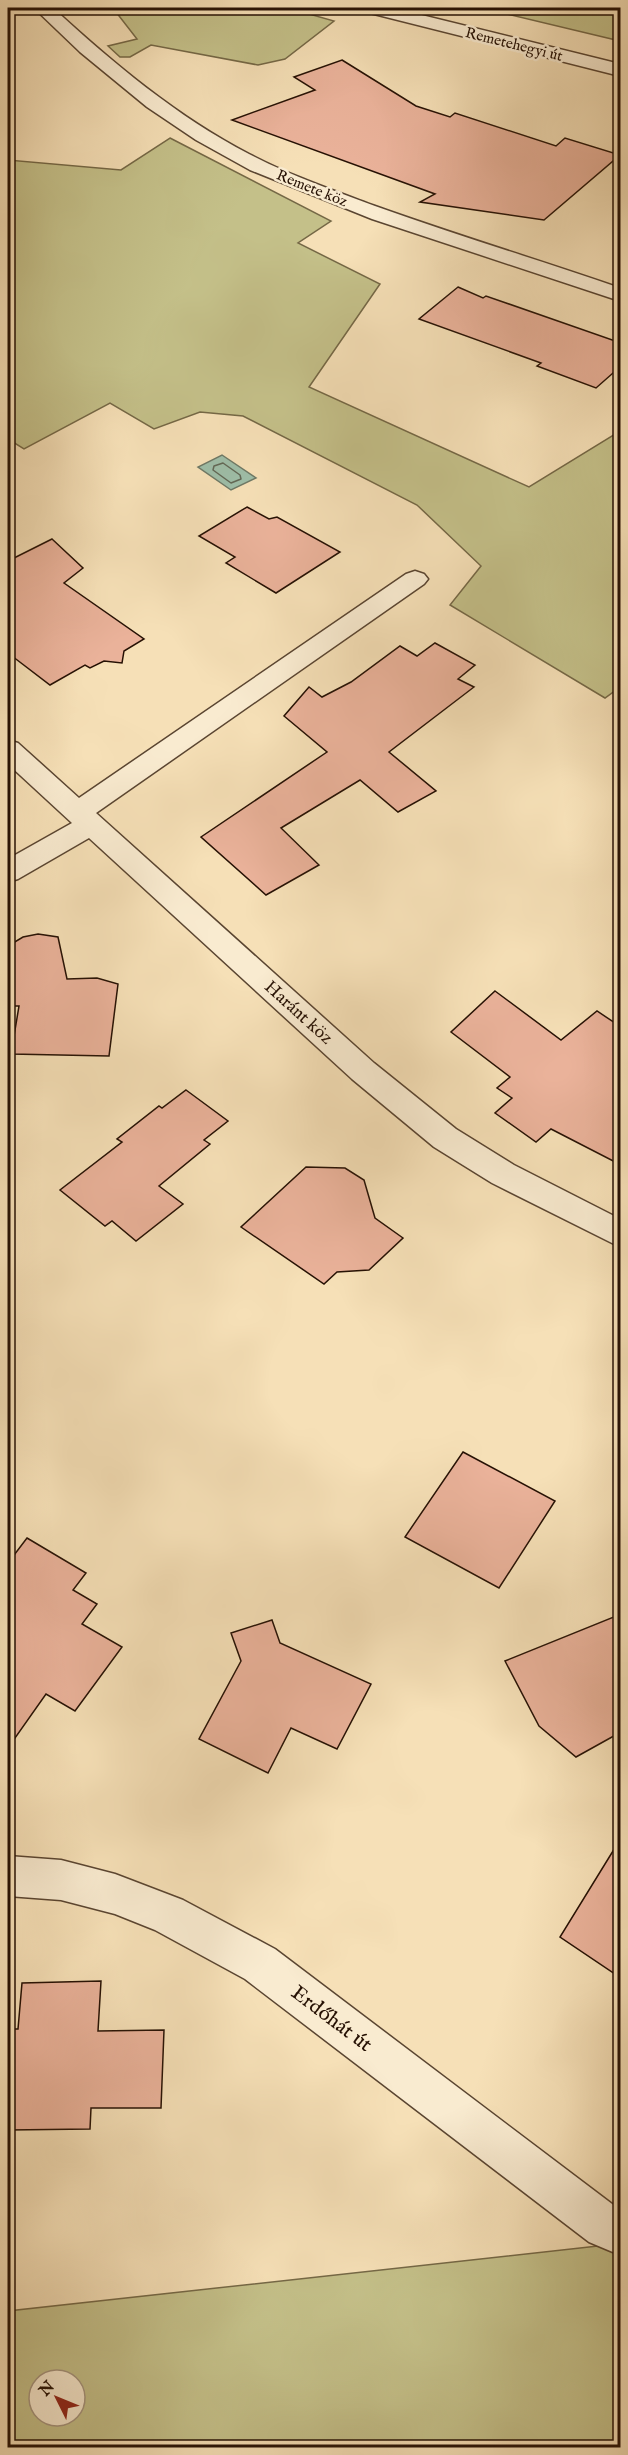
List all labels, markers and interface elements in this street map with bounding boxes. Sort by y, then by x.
street label: Remetehegyi út [463,23,565,66]
street label: Remete köz [274,166,350,211]
street label: Haránt köz [259,976,337,1050]
street label: Erdőhát út [285,1980,377,2059]
north arrow [27,2368,87,2428]
text: N [35,2377,60,2402]

